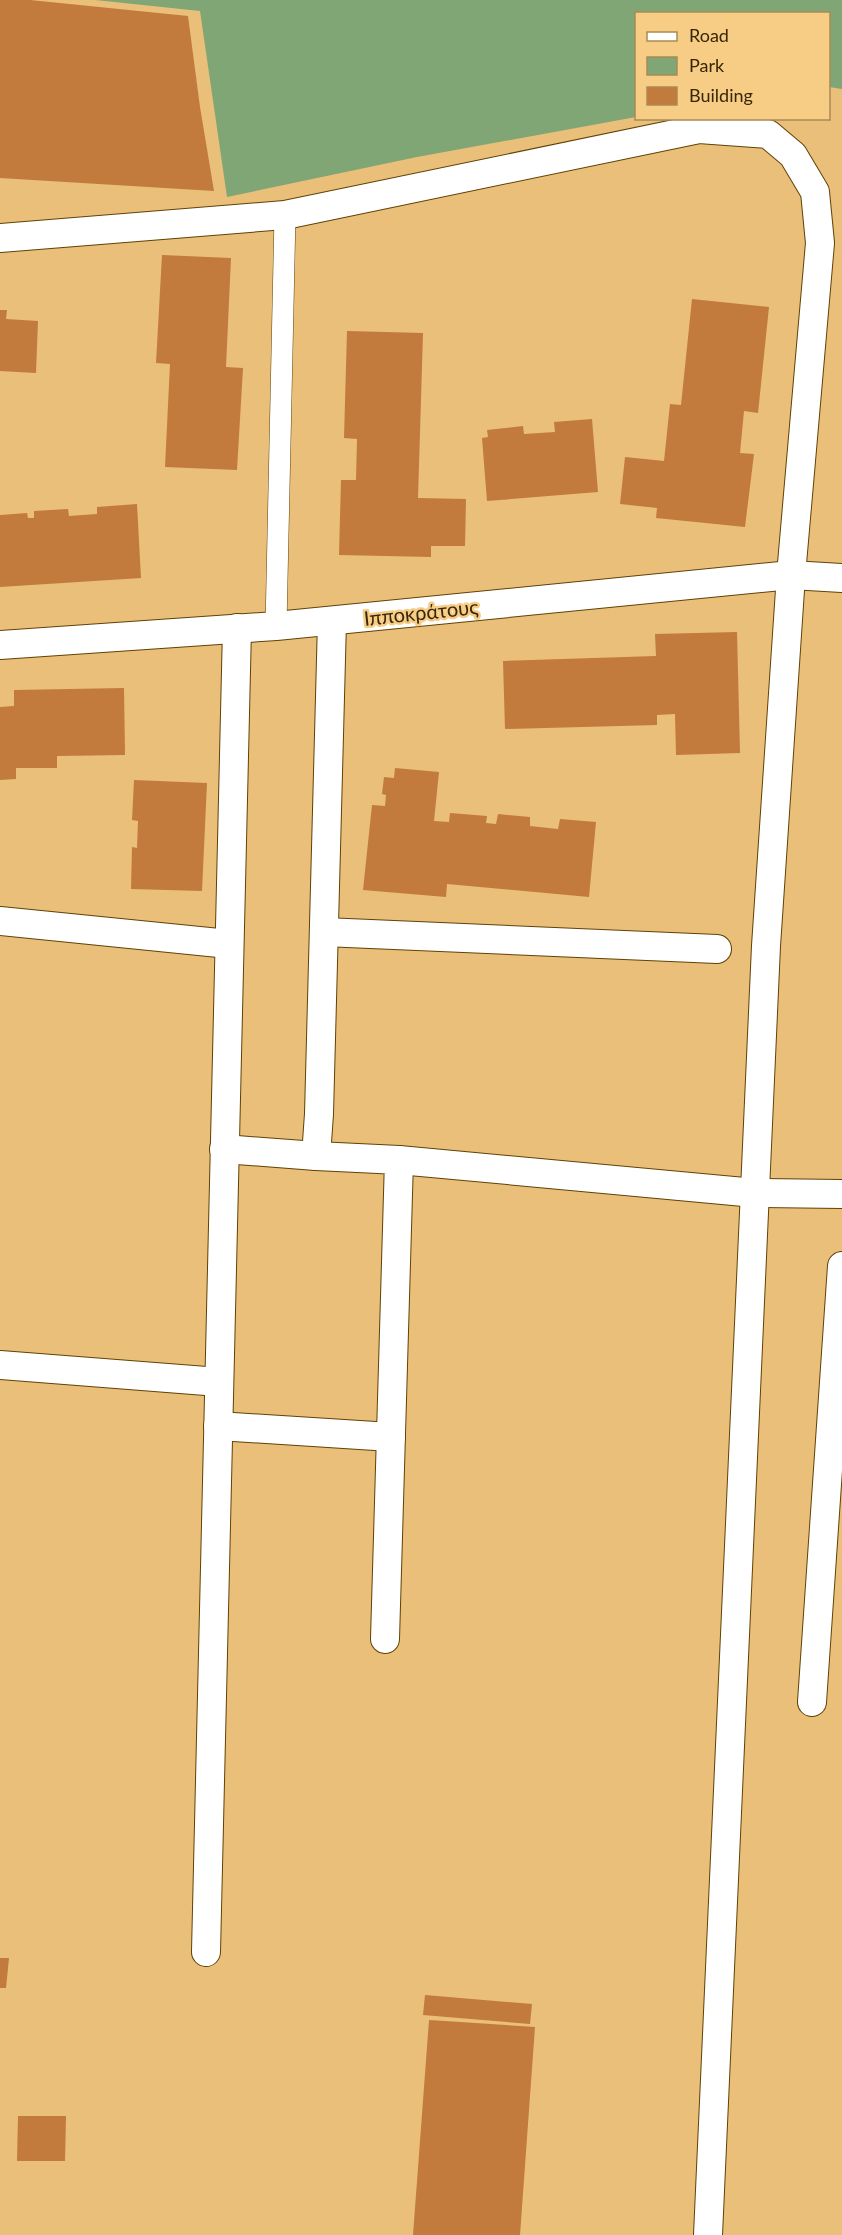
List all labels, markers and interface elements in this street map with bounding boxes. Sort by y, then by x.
legend [635,12,830,120]
text: Road [689,24,729,46]
text: Park [689,54,725,76]
text: Building [689,84,753,106]
street label: Ιπποκράτους [363,594,479,630]

